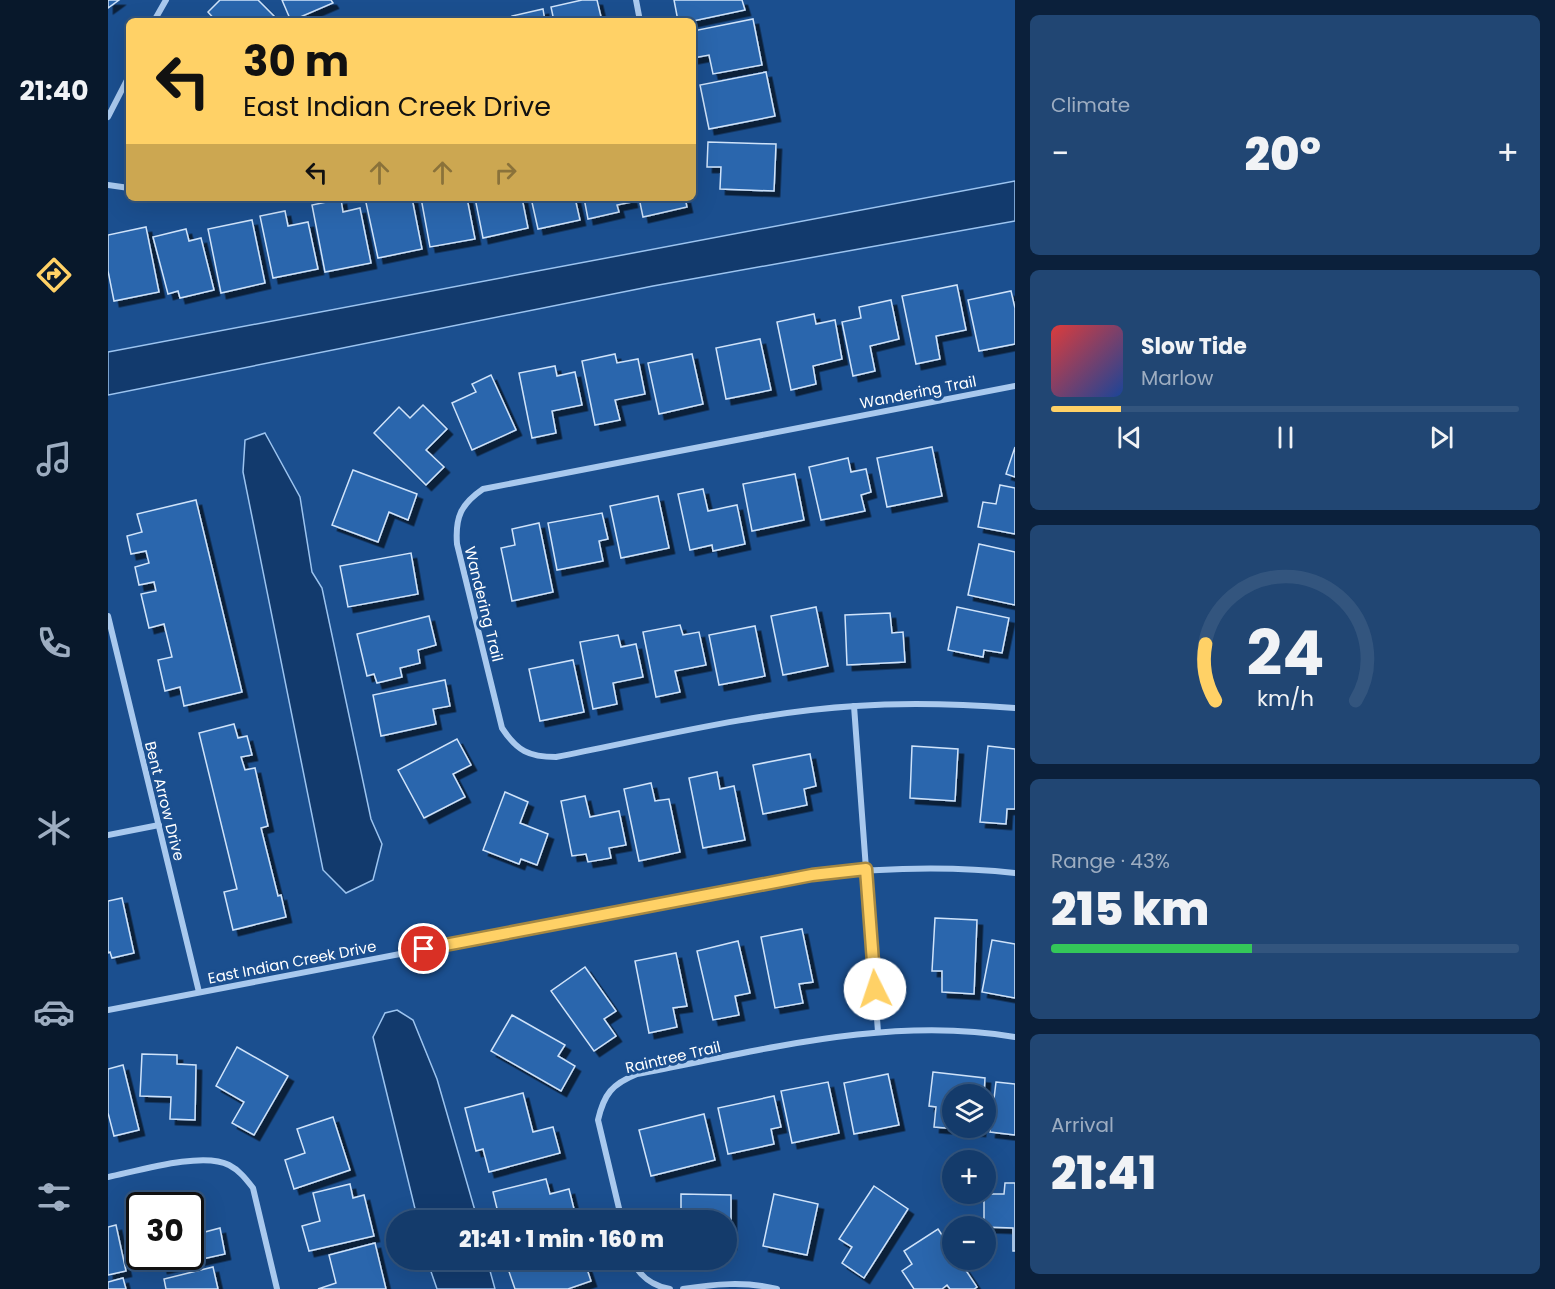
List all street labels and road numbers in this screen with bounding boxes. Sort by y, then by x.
street label: Wandering Trail [858,370,978,414]
street label: Wandering Trail [460,544,508,664]
street label: Bent Arrow Drive [140,739,190,863]
street label: East Indian Creek Drive [206,935,378,989]
street label: Raintree Trail [623,1036,723,1078]

